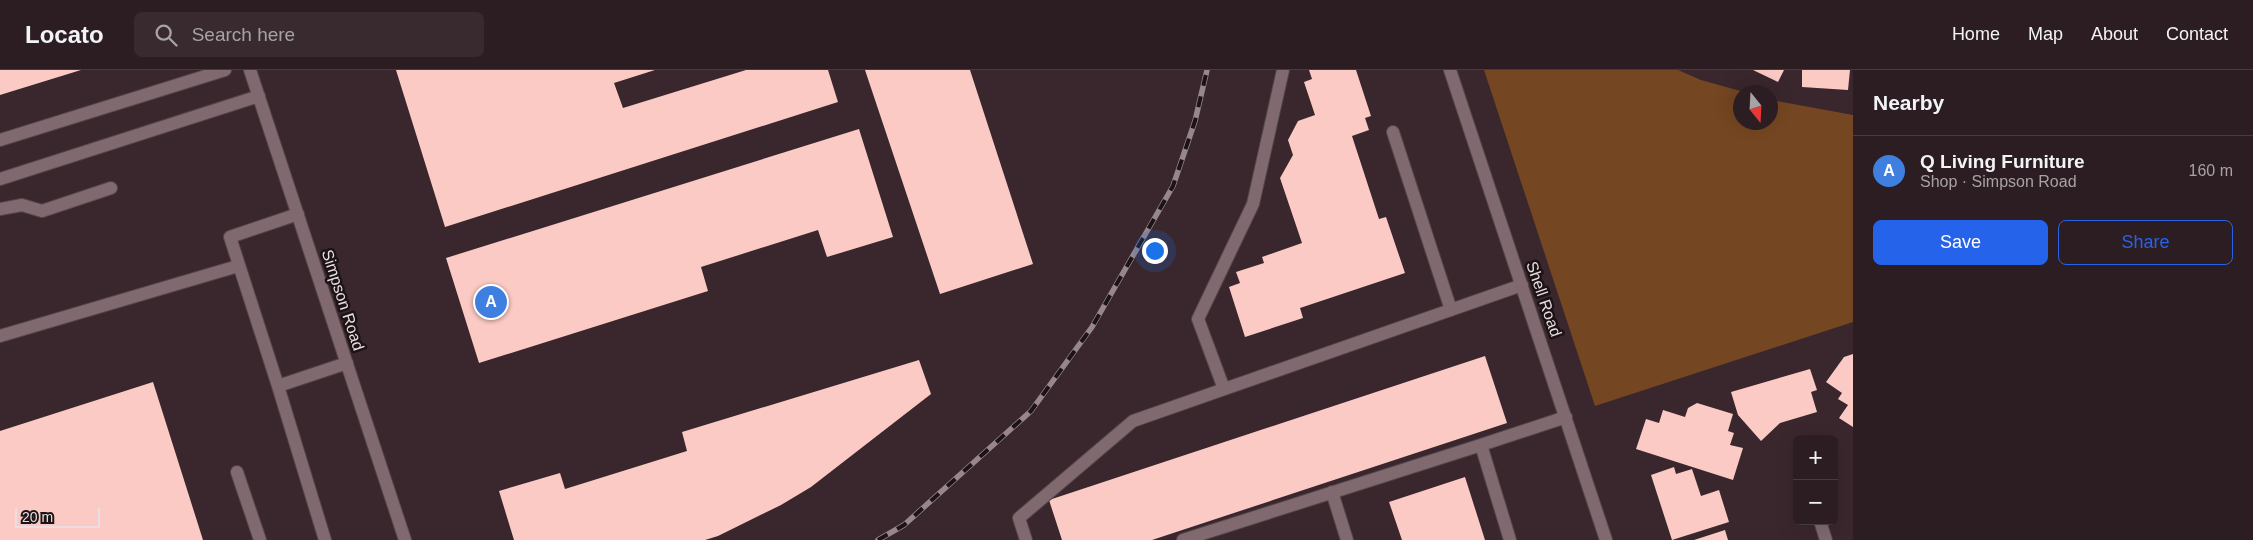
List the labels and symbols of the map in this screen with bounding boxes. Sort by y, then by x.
north arrow [1733,85,1778,130]
your location [1142,238,1168,264]
street label: Simpson Road [319,247,367,353]
street label: Shell Road [1523,259,1565,339]
pin: A [475,283,507,321]
scale bar [15,505,100,528]

